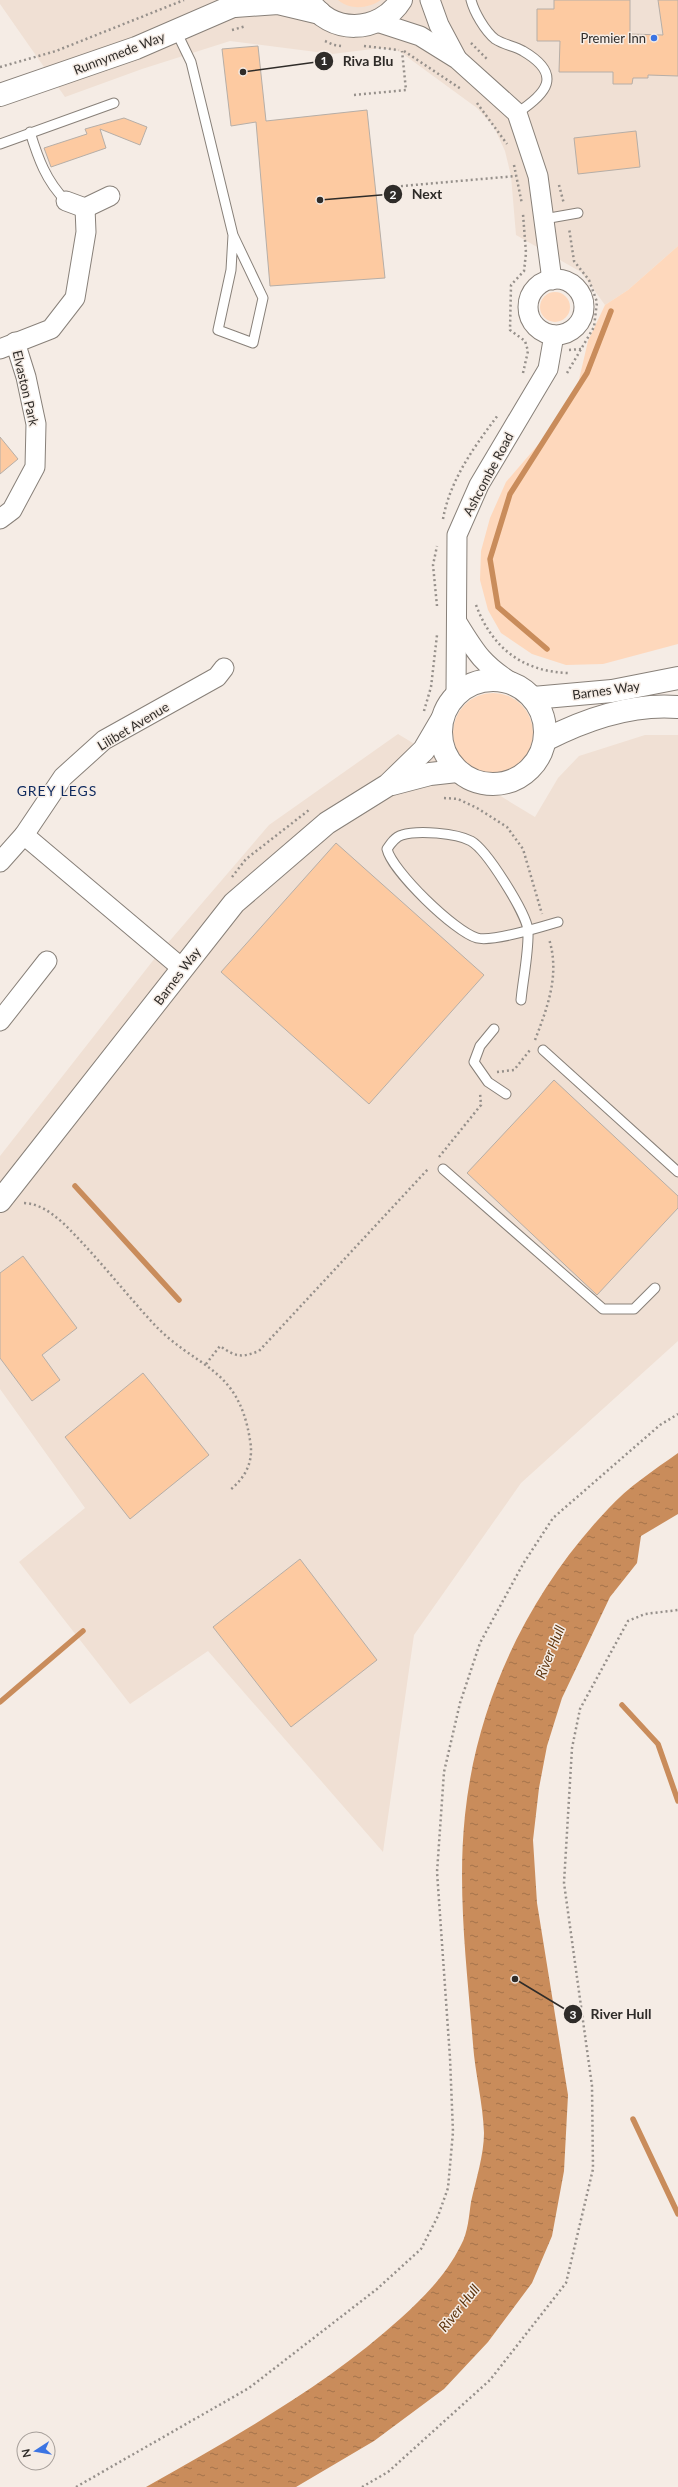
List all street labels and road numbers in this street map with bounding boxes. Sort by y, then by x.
street label: Runnymede Way [71,28,167,78]
street label: Elvaston Park [10,349,43,428]
street label: Ashcombe Road [459,430,517,518]
street label: Barnes Way [571,677,641,703]
street label: Lilibet Avenue [94,698,172,754]
street label: Barnes Way [150,944,204,1008]

